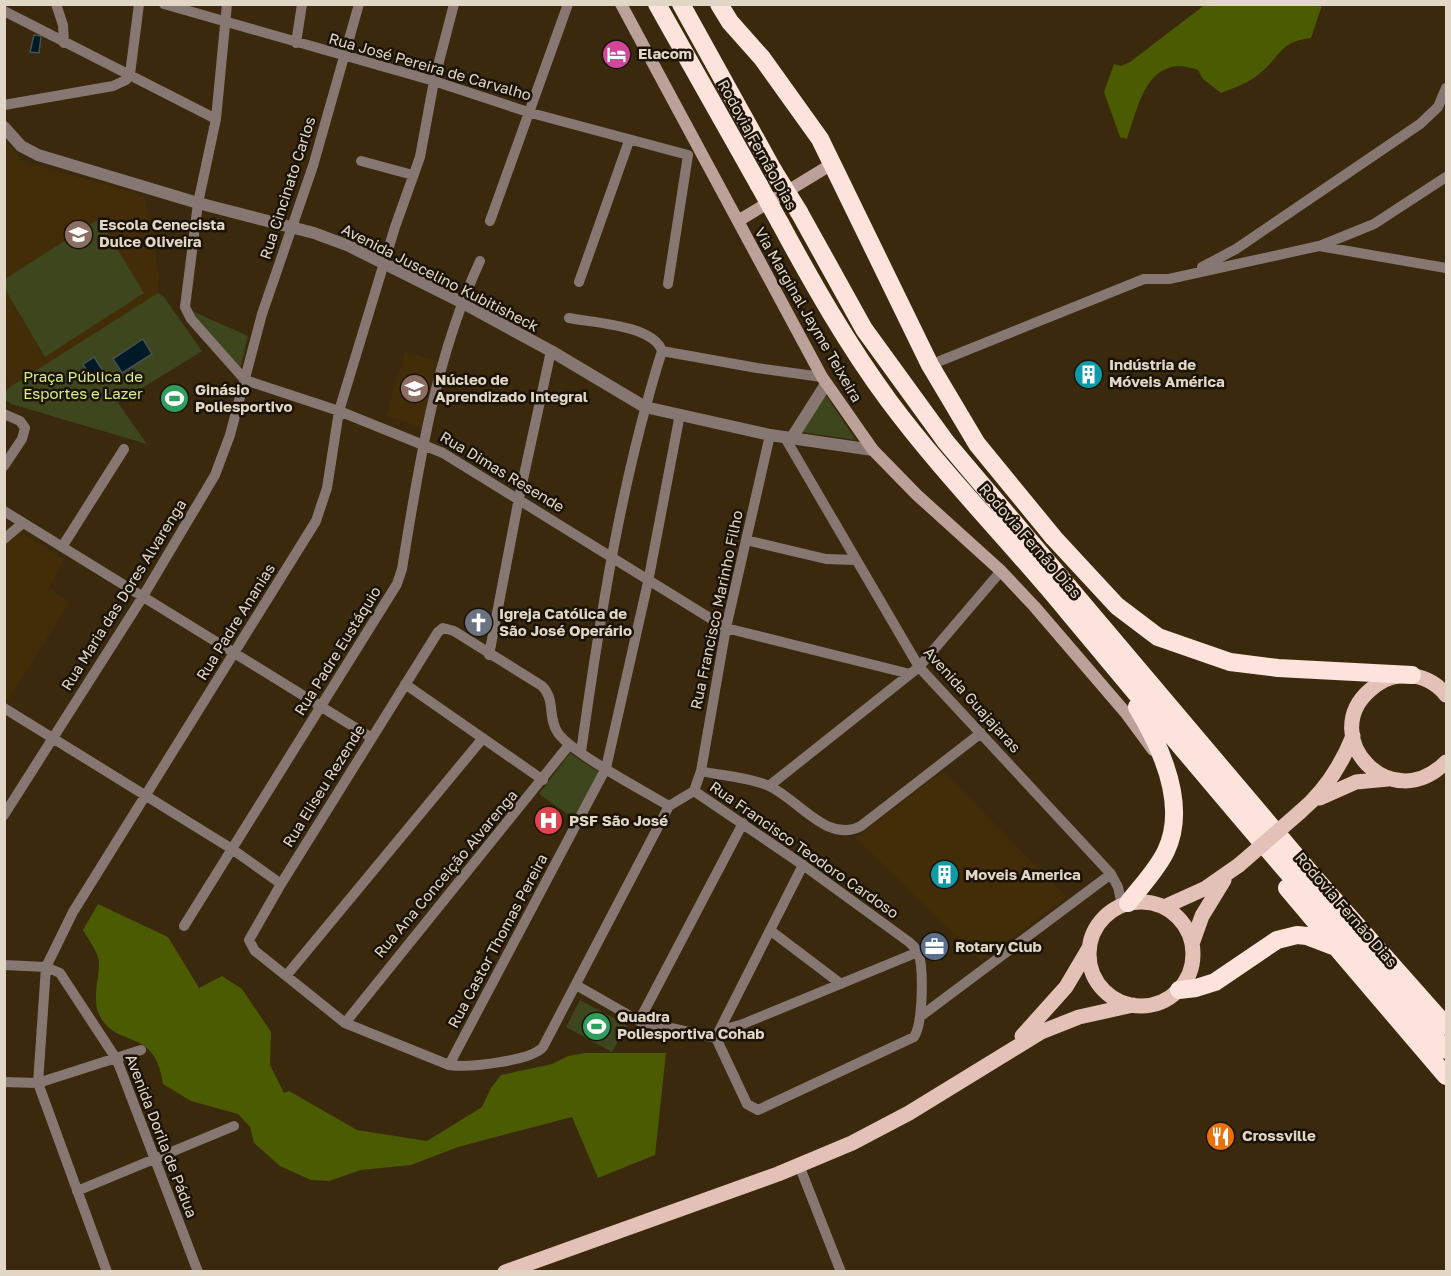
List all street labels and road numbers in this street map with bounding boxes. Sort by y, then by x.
street label: Rua José Pereira de Carvalho [327,28,534,104]
street label: Rodovia Fernão Dias [715,76,801,213]
street label: Rua Cincinato Carlos [255,114,319,261]
street label: Avenida Juscelino Kubitisheck [339,219,542,335]
street label: Via Marginal Jayme Teixeira [751,224,866,405]
street label: Rua Dimas Resende [437,427,568,516]
street label: Rodovia Fernão Dias [976,479,1086,602]
street label: Rua Maria das Dores Alvarenga [57,496,190,693]
street label: Rua Francisco Marinho Filho [686,509,746,711]
street label: Rua Padre Ananias [192,560,278,683]
street label: Rua Padre Eustáquio [290,583,384,718]
street label: Avenida Guajajaras [921,643,1025,756]
street label: Rua Eliseu Rezende [278,721,368,850]
street label: Rua Francisco Teodoro Cardoso [707,777,902,922]
street label: Rua Ana Conceição Alvarenga [370,786,521,961]
street label: Rodovia Fernão Dias [1292,848,1402,971]
street label: Rua Castor Thomas Pereira [444,850,551,1031]
street label: Avenida Dorila de Pádua [122,1051,201,1220]

